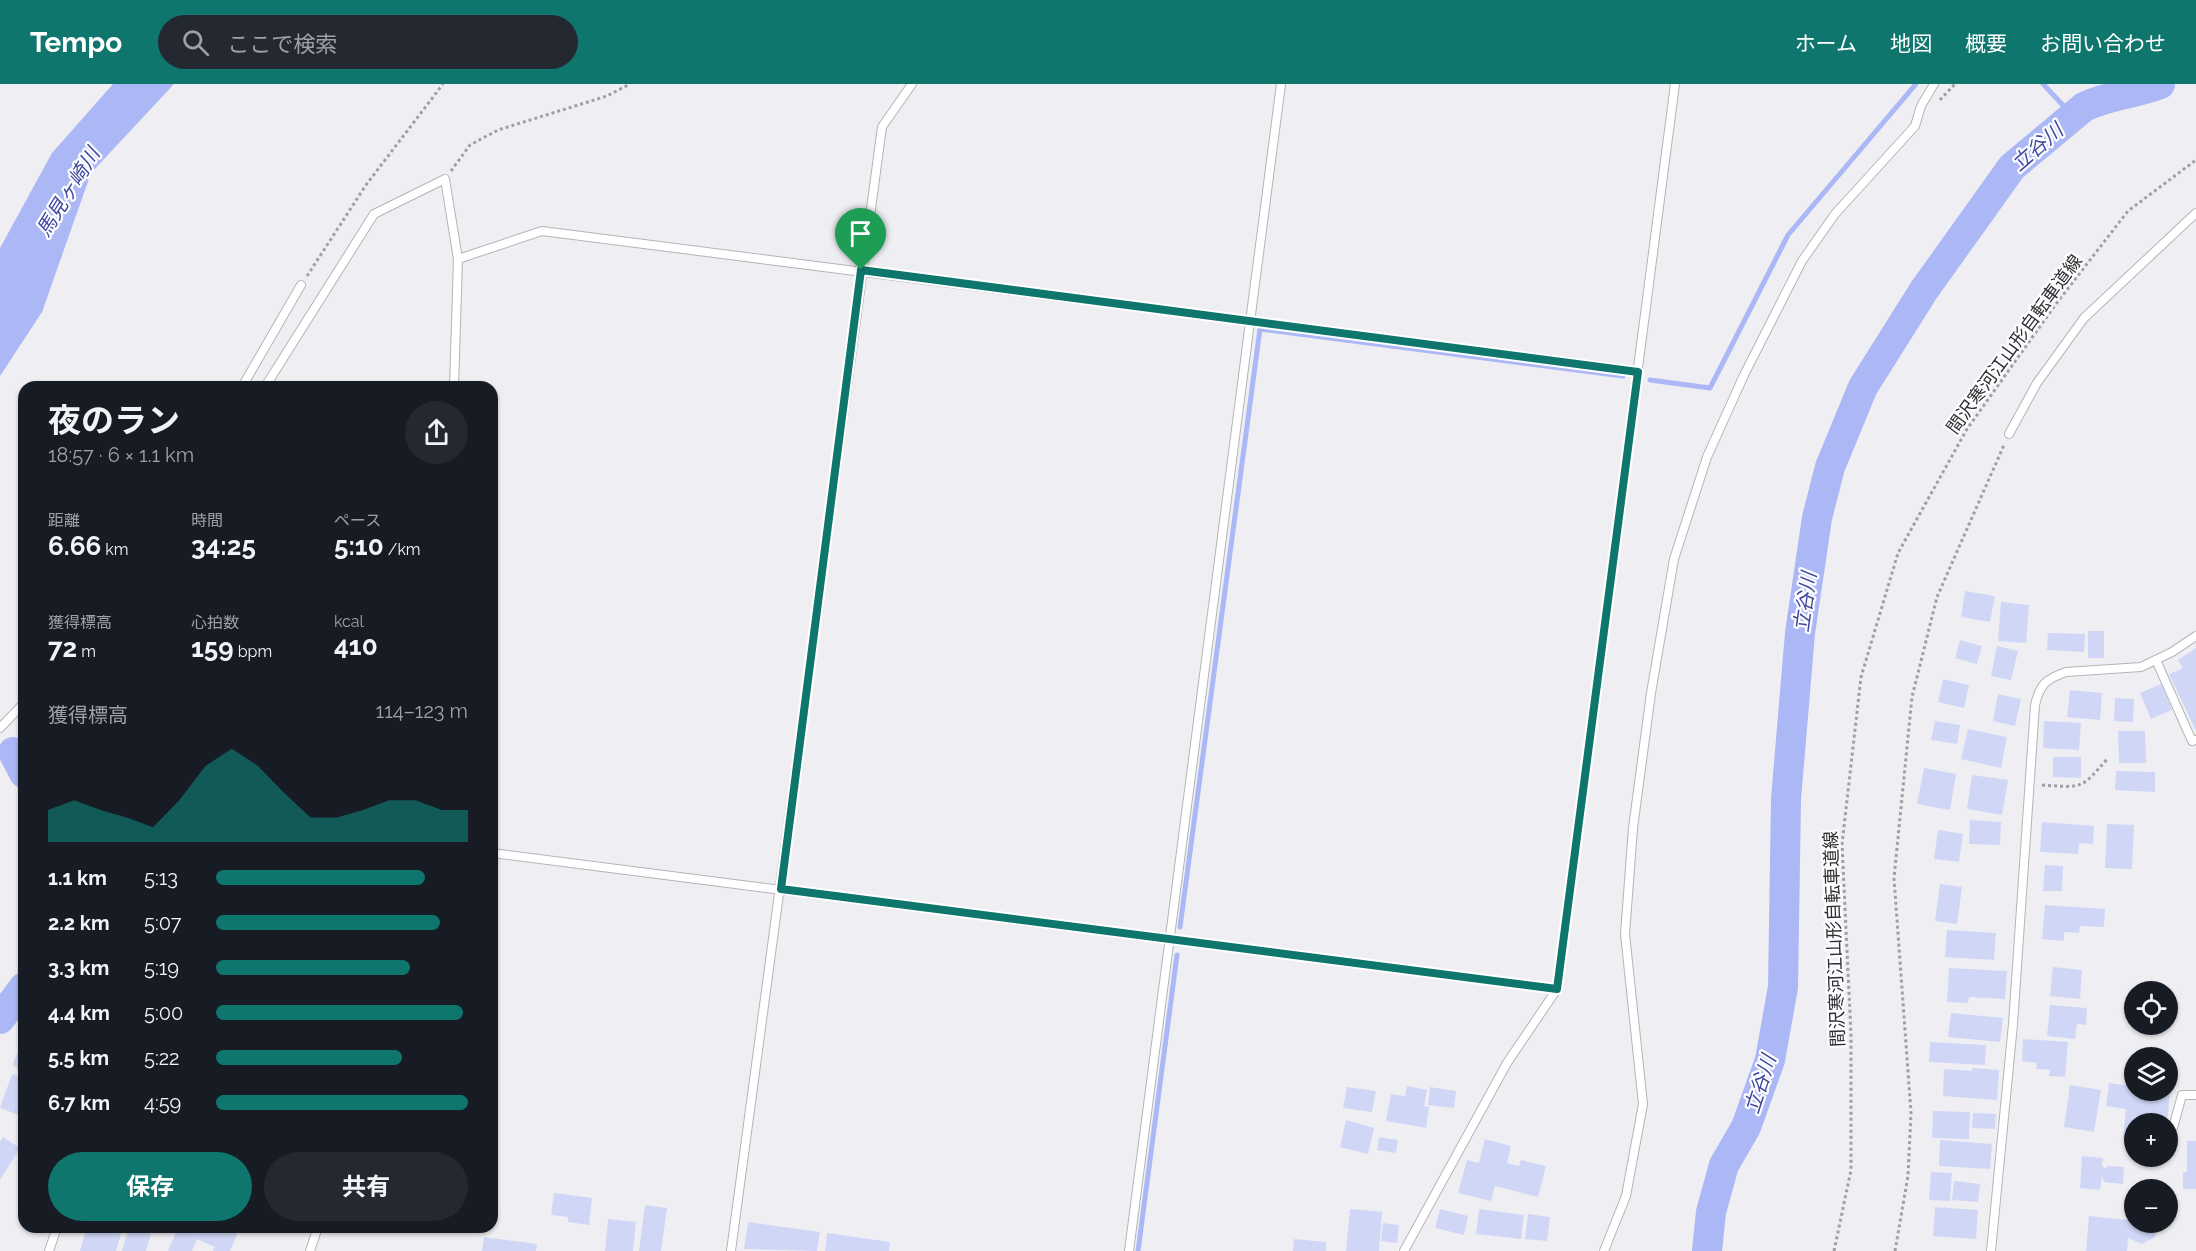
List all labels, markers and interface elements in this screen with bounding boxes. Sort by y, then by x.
search box [158,15,578,69]
text: Tempo [30,26,122,59]
icon: search [179,26,212,59]
text: ここで検索 [227,31,337,57]
text: ホーム [1795,31,1857,56]
text: 地図 [1890,31,1932,56]
text: 概要 [1965,31,2007,56]
text: お問い合わせ [2040,31,2166,56]
water label: 立谷川 [2006,117,2069,176]
water label: 馬見ヶ崎川 [31,142,106,241]
pin [835,208,886,270]
icon: arrive [844,217,877,250]
street label: 間沢寒河江山形自転車道線 [1942,250,2086,438]
text: 夜のラン [48,401,180,440]
button: share [405,401,468,464]
text: 18:57 · 6 × 1.1 km [48,443,194,467]
text: 距離 [48,511,80,530]
text: 時間 [191,511,223,530]
text: ペース [334,511,381,530]
text: 6.66 [48,531,101,561]
text: 34:25 [191,531,256,561]
text: 5:10 [334,531,384,561]
text: km [101,540,128,559]
text: /km [384,540,421,559]
water label: 立谷川 [1789,569,1821,633]
text: kcal [334,612,364,631]
text: 獲得標高 [48,613,112,632]
text: 心拍数 [191,613,239,632]
text: 410 [334,631,378,661]
text: 72 [48,633,77,663]
text: 159 [191,633,234,663]
text: m [77,642,96,661]
text: bpm [234,642,272,661]
text: 114–123 m [376,699,468,723]
text: 獲得標高 [48,703,128,727]
street label: 間沢寒河江山形自転車道線 [1820,831,1848,1047]
text: 1.1 km [48,866,107,890]
text: 5:13 [144,866,178,890]
text: 2.2 km [48,911,110,935]
text: 5:07 [144,911,181,935]
text: 3.3 km [48,956,109,980]
text: 5:19 [144,956,179,980]
map controls [2124,981,2178,1233]
button: locate [2124,981,2178,1035]
text: 4.4 km [48,1001,110,1025]
text: 5:00 [144,1001,183,1025]
text: 5.5 km [48,1046,109,1070]
text: 5:22 [144,1046,180,1070]
button: layers [2124,1047,2178,1101]
water label: 立谷川 [1739,1050,1781,1116]
text: 6.7 km [48,1091,110,1115]
text: 4:59 [144,1091,181,1115]
button: + [2124,1113,2178,1167]
button: 保存 [48,1152,252,1221]
button: 共有 [264,1152,468,1221]
button: − [2124,1179,2178,1233]

